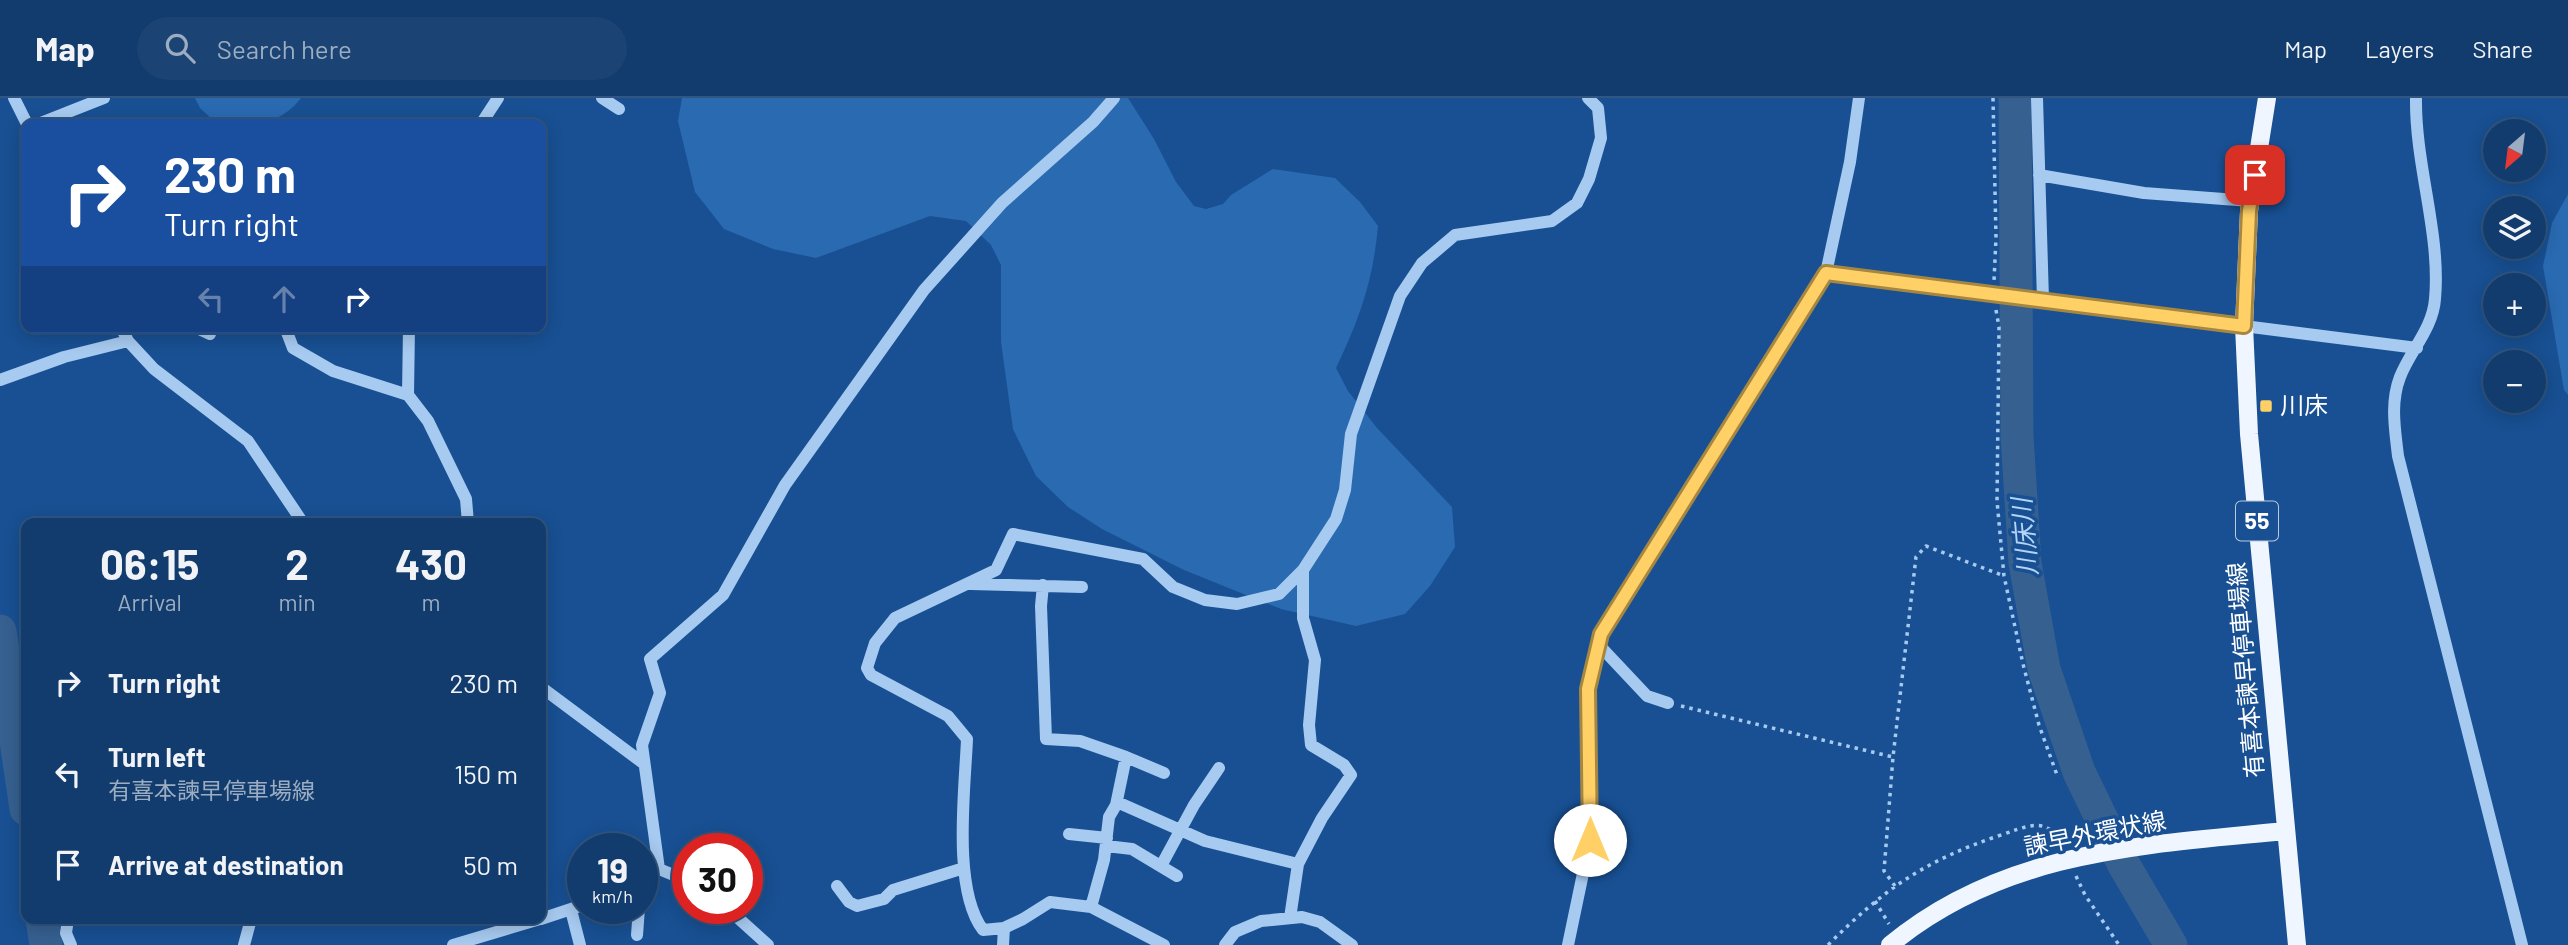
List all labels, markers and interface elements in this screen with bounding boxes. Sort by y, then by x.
search box [137,17,627,80]
text: Map [35,28,95,68]
icon: search [161,29,199,67]
text: Search here [217,33,352,64]
text: Map [2284,34,2327,63]
text: Layers [2365,34,2434,63]
text: Share [2472,34,2533,63]
north arrow [2483,119,2546,182]
map controls [2483,119,2546,413]
text: 230 m [164,144,296,203]
pin [2225,145,2285,205]
icon: right [49,147,140,238]
icon: arrive [2236,156,2274,194]
button: layers [2483,196,2546,259]
text: Turn right [164,204,299,242]
button: + [2483,273,2546,336]
icon: left [192,280,230,318]
icon: ahead [265,280,303,318]
icon: right [338,280,376,318]
button: − [2483,350,2546,413]
place label: 川床 [2280,390,2328,419]
marker: 川床 [2258,398,2274,414]
water label: 川床川 [2004,494,2042,577]
road number: 55 [2236,502,2278,540]
text: 06:15 [100,538,199,588]
text: 2 [285,538,309,588]
text: 430 [395,538,467,588]
street label: 有喜本諫早停車場線 [2221,561,2268,779]
text: Arrival [118,588,182,616]
text: min [278,588,316,616]
text: m [421,588,440,616]
icon: right [49,664,87,702]
text: Turn right [108,667,221,698]
text: 230 m [449,667,518,698]
text: Turn left [108,741,206,772]
icon: left [49,755,87,793]
text: 150 m [454,758,518,789]
text: 有喜本諫早停車場線 [108,776,315,804]
position arrow [1553,803,1627,877]
street label: 諫早外環状線 [2021,805,2168,860]
speed limit sign: 30 [672,833,763,924]
icon: arrive [49,846,87,884]
text: 19 [597,848,628,890]
text: Arrive at destination [108,849,344,880]
text: 50 m [463,849,518,880]
text: km/h [592,885,633,907]

